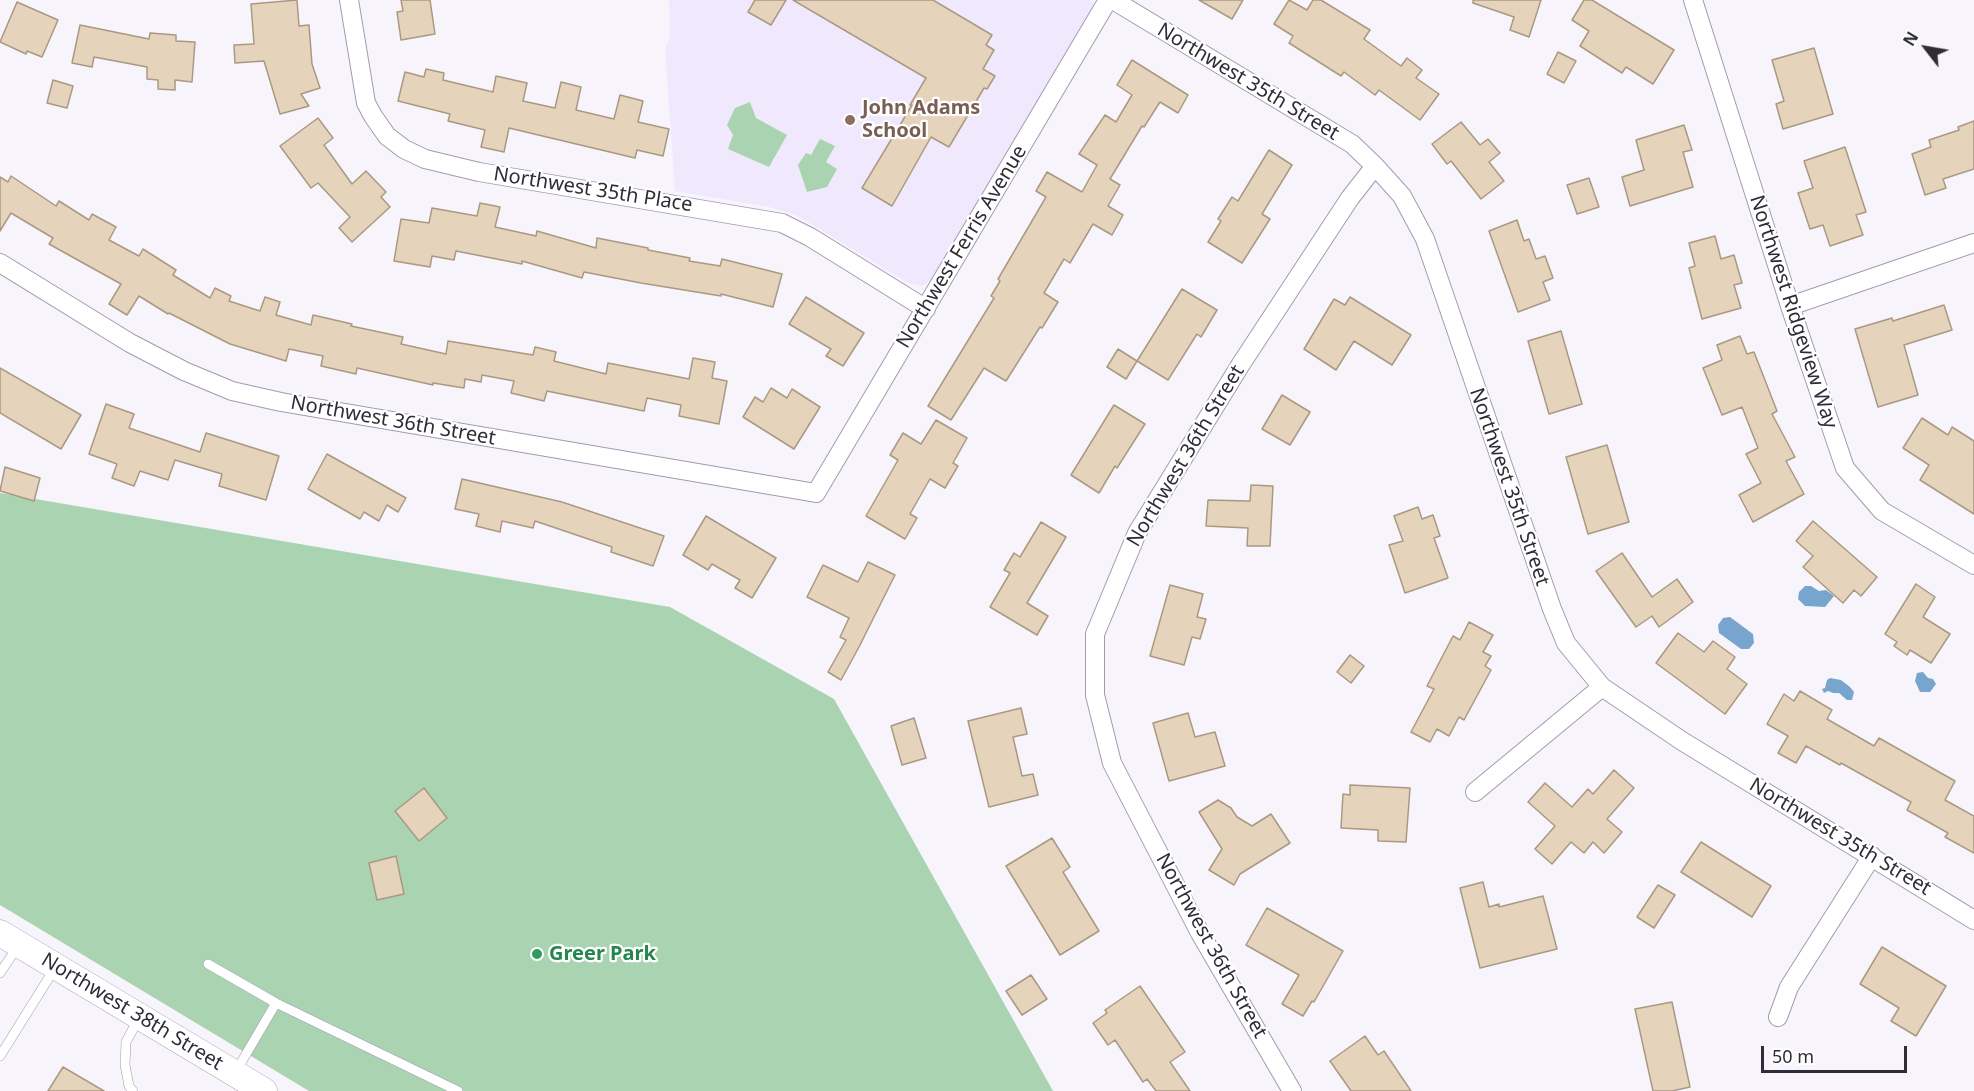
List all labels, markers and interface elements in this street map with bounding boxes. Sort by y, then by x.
street label: Northwest 35th Street [1153,18,1343,146]
north arrow [1896,18,1956,78]
text: N [1898,27,1923,50]
place label: John Adams School [862,96,980,143]
marker: John Adams School [843,113,857,127]
street label: Northwest Ferris Avenue [892,141,1032,353]
street label: Northwest 35th Place [492,162,694,218]
street label: Northwest Ridgeview Way [1744,192,1842,432]
street label: Northwest 36th Street [1122,361,1250,551]
street label: Northwest 35th Street [1464,385,1554,589]
street label: Northwest 36th Street [289,391,497,451]
street label: Northwest 35th Street [1745,773,1935,901]
street label: Northwest 36th Street [1150,849,1272,1043]
place label: Greer Park [549,942,656,966]
marker: Greer Park [530,947,544,961]
street label: Northwest 38th Street [37,948,227,1076]
scale bar [1764,1034,1910,1072]
text: 50 m [1772,1044,1814,1068]

